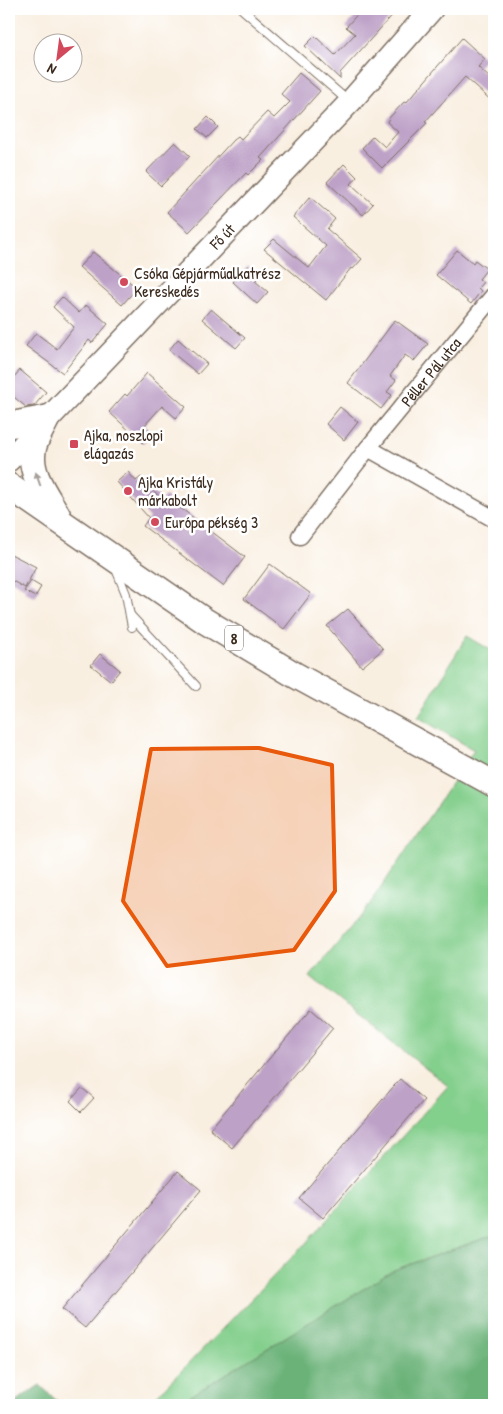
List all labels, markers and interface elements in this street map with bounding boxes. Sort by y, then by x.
north arrow [32,32,82,82]
text: N [43,59,59,80]
street label: Fő út [204,218,240,255]
place label: Csóka Gépjárműalkatrész Kereskedés [134,262,281,302]
marker: Csóka Gépjárműalkatrész Kereskedés [118,276,130,288]
street label: Péller Pál utca [396,332,466,411]
place label: Ajka, noszlopi elágazás [84,424,163,464]
marker: Ajka, noszlopi elágazás [68,438,80,450]
one-way arrow [34,471,42,486]
place label: Ajka Kristály márkabolt [138,471,213,511]
marker: Ajka Kristály márkabolt [122,485,134,497]
place label: Európa pékség 3 [165,511,258,533]
marker: Európa pékség 3 [149,516,161,528]
road number: 8 [225,626,243,650]

